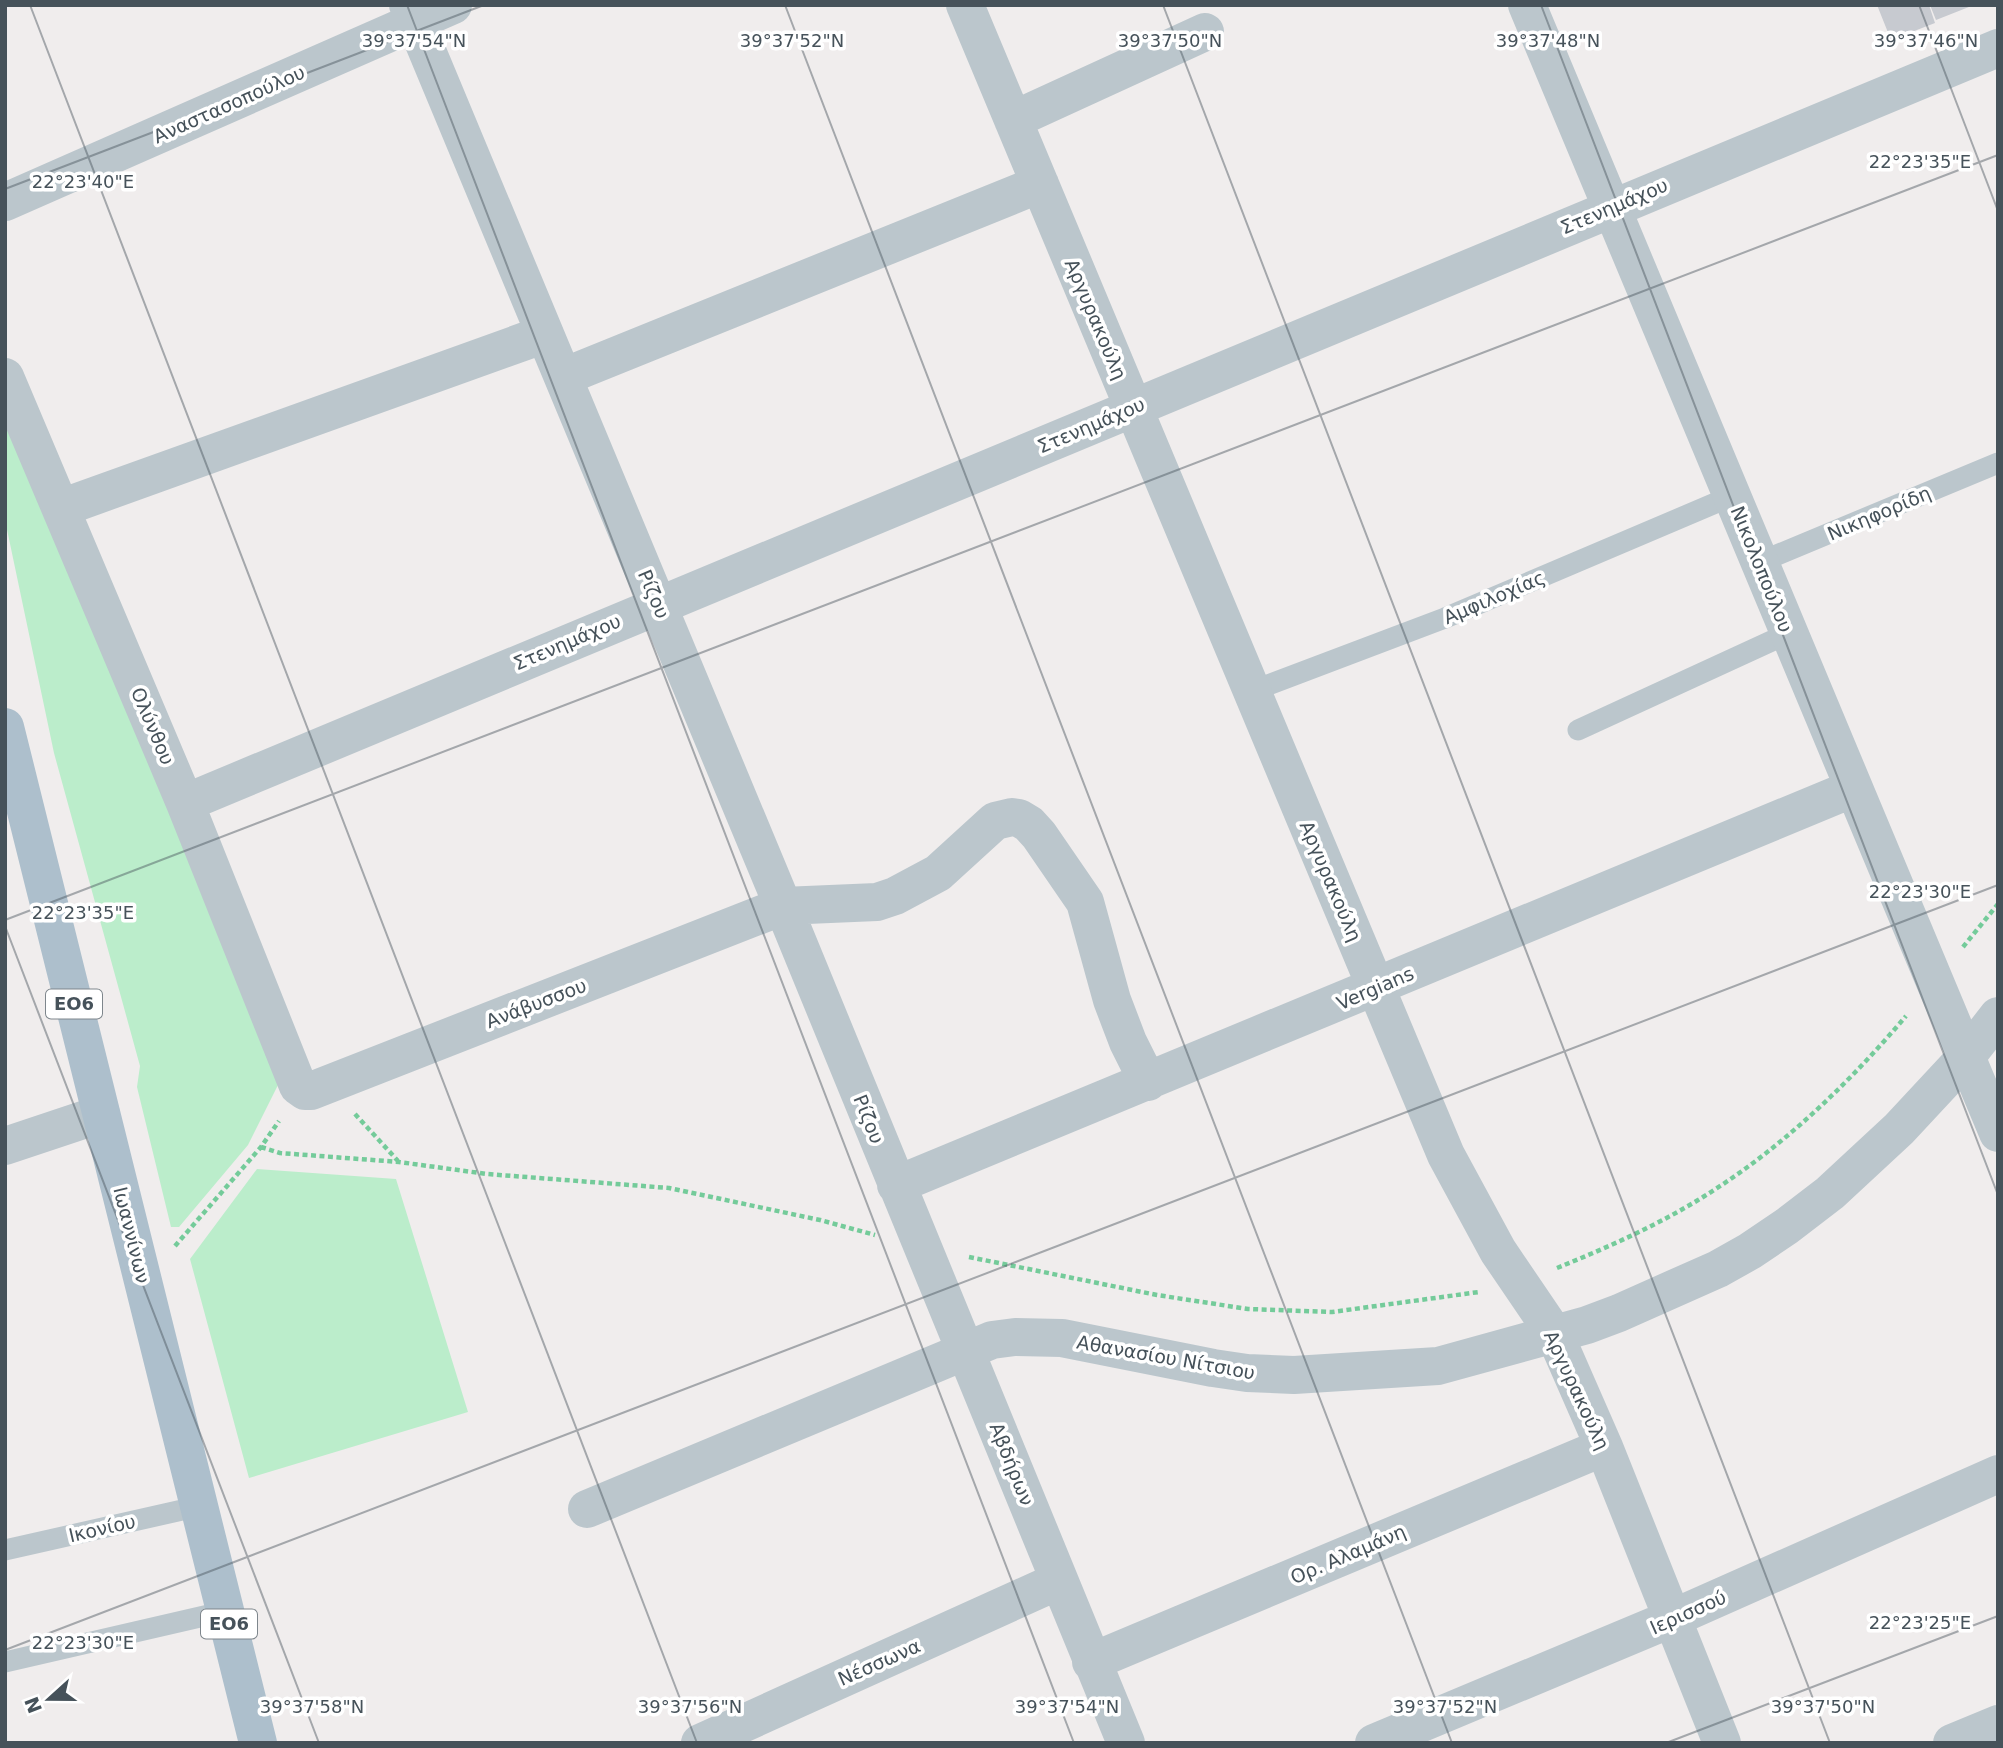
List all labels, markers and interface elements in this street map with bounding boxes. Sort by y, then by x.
text: 39°37'54"N [362,30,466,51]
text: 39°37'52"N [740,30,844,51]
text: 39°37'50"N [1118,30,1222,51]
text: 39°37'48"N [1496,30,1600,51]
text: 39°37'46"N [1874,30,1978,51]
street label: Αναστασοπούλου [150,61,308,147]
text: 22°23'35"E [1869,151,1971,172]
text: 22°23'40"E [32,171,134,192]
street label: Στενημάχου [1557,173,1671,239]
street label: Αργυρακούλη [1061,255,1131,383]
street label: Στενημάχου [1034,392,1148,458]
street label: Νικηφορίδη [1824,481,1934,545]
street label: Νικολοπούλου [1727,503,1797,635]
street label: Ρίζου [634,566,674,622]
street label: Αμφιλοχίας [1440,566,1548,628]
street label: Στενημάχου [510,609,624,675]
street label: Ολύνθου [127,684,179,768]
street label: Αργυρακούλη [1296,817,1366,945]
text: 22°23'30"E [1869,881,1971,902]
text: 22°23'35"E [32,902,134,923]
street label: Vergians [1333,962,1417,1014]
street label: Ανάβυσσου [483,974,589,1032]
road number: ΕΟ6 [46,989,102,1018]
street label: Ρίζου [849,1091,889,1147]
street label: Ιωαννίνων [109,1184,155,1286]
street label: Αργυρακούλη [1540,1327,1614,1453]
street label: Αθανασίου Νίτσιου [1075,1330,1257,1384]
street label: Αβδήρων [985,1419,1039,1509]
street label: Ικονίου [66,1510,138,1546]
street label: Ορ. Αλαμάνη [1287,1520,1409,1588]
street label: Ιερισσού [1646,1585,1730,1639]
road number: ΕΟ6 [201,1610,257,1638]
text: 22°23'25"E [1869,1612,1971,1633]
text: 22°23'30"E [32,1632,134,1653]
street label: Νέσσωνα [835,1634,923,1690]
north arrow [14,1664,84,1734]
text: N [20,1694,46,1716]
text: 39°37'58"N [260,1696,364,1717]
text: 39°37'56"N [638,1696,742,1717]
text: 39°37'54"N [1015,1696,1119,1717]
text: 39°37'52"N [1393,1696,1497,1717]
text: 39°37'50"N [1771,1696,1875,1717]

